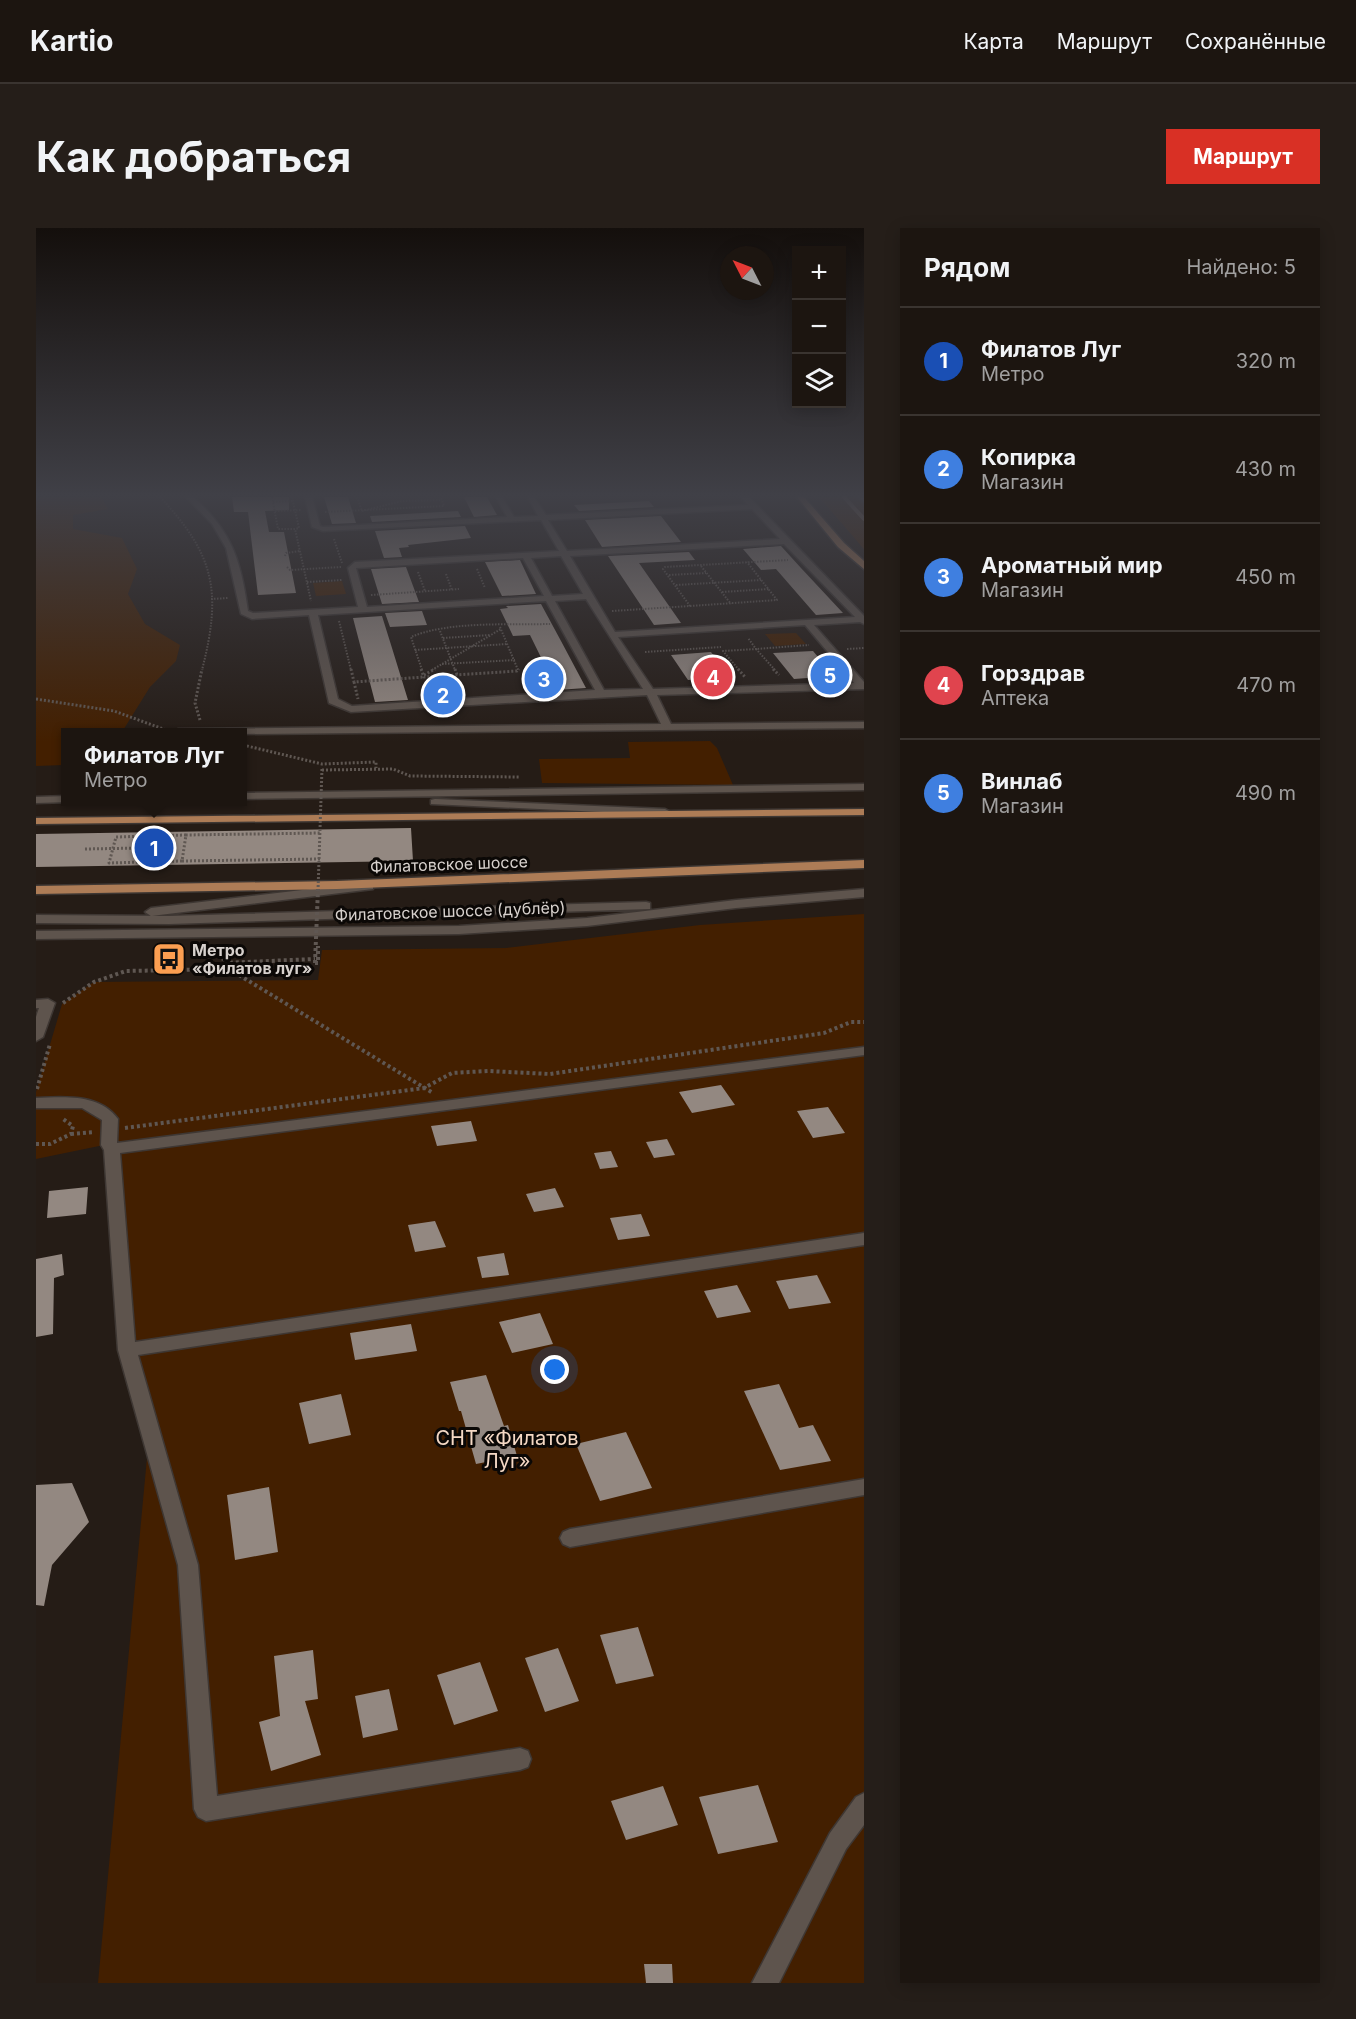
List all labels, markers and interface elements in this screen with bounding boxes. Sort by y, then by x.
text: Kartio [30,24,113,58]
text: Карта [963,29,1024,54]
text: Маршрут [1057,29,1152,54]
text: Сохранённые [1185,29,1326,54]
button: Маршрут [1166,129,1320,184]
text: Как добраться [36,131,351,182]
north arrow [720,246,774,300]
map controls [792,246,846,408]
button: + [792,246,846,300]
text: Рядом [924,252,1010,283]
text: Найдено: 5 [1186,255,1296,279]
button: − [792,300,846,354]
text: Филатов Луг [981,336,1121,362]
text: 1 [939,349,948,373]
text: 320 m [1236,349,1296,373]
button: layers [792,354,846,408]
text: Метро [981,362,1045,386]
text: Копирка [981,444,1076,470]
text: 2 [937,457,950,481]
text: 430 m [1235,457,1296,481]
text: Магазин [981,470,1064,494]
text: Ароматный мир [981,552,1163,578]
text: 3 [937,565,950,589]
text: 450 m [1235,565,1296,589]
text: Магазин [981,578,1064,602]
pin: 5 [810,652,850,698]
pin: 4 [694,654,732,700]
pin: 3 [524,656,564,702]
text: Горздрав [981,660,1085,686]
pin: 2 [424,672,462,718]
text: 4 [937,673,950,697]
text: 470 m [1236,673,1296,697]
text: Аптека [981,686,1049,710]
popup [61,728,247,806]
text: Филатов Луг [84,742,224,768]
text: Метро [84,768,148,792]
text: Винлаб [981,768,1062,794]
text: 5 [937,781,950,805]
text: 490 m [1235,781,1296,805]
text: Магазин [981,794,1064,818]
pin: 1 [134,826,174,870]
street label: Филатовское шоссе [370,851,528,877]
street label: Филатовское шоссе (дублёр) [334,897,566,925]
place label: Метро «Филатов луг» [192,940,312,978]
bus stop icon: Метро «Филатов луг» [151,941,187,977]
your location [540,1355,569,1384]
park label: СНТ «Филатов Луг» [435,1426,579,1473]

